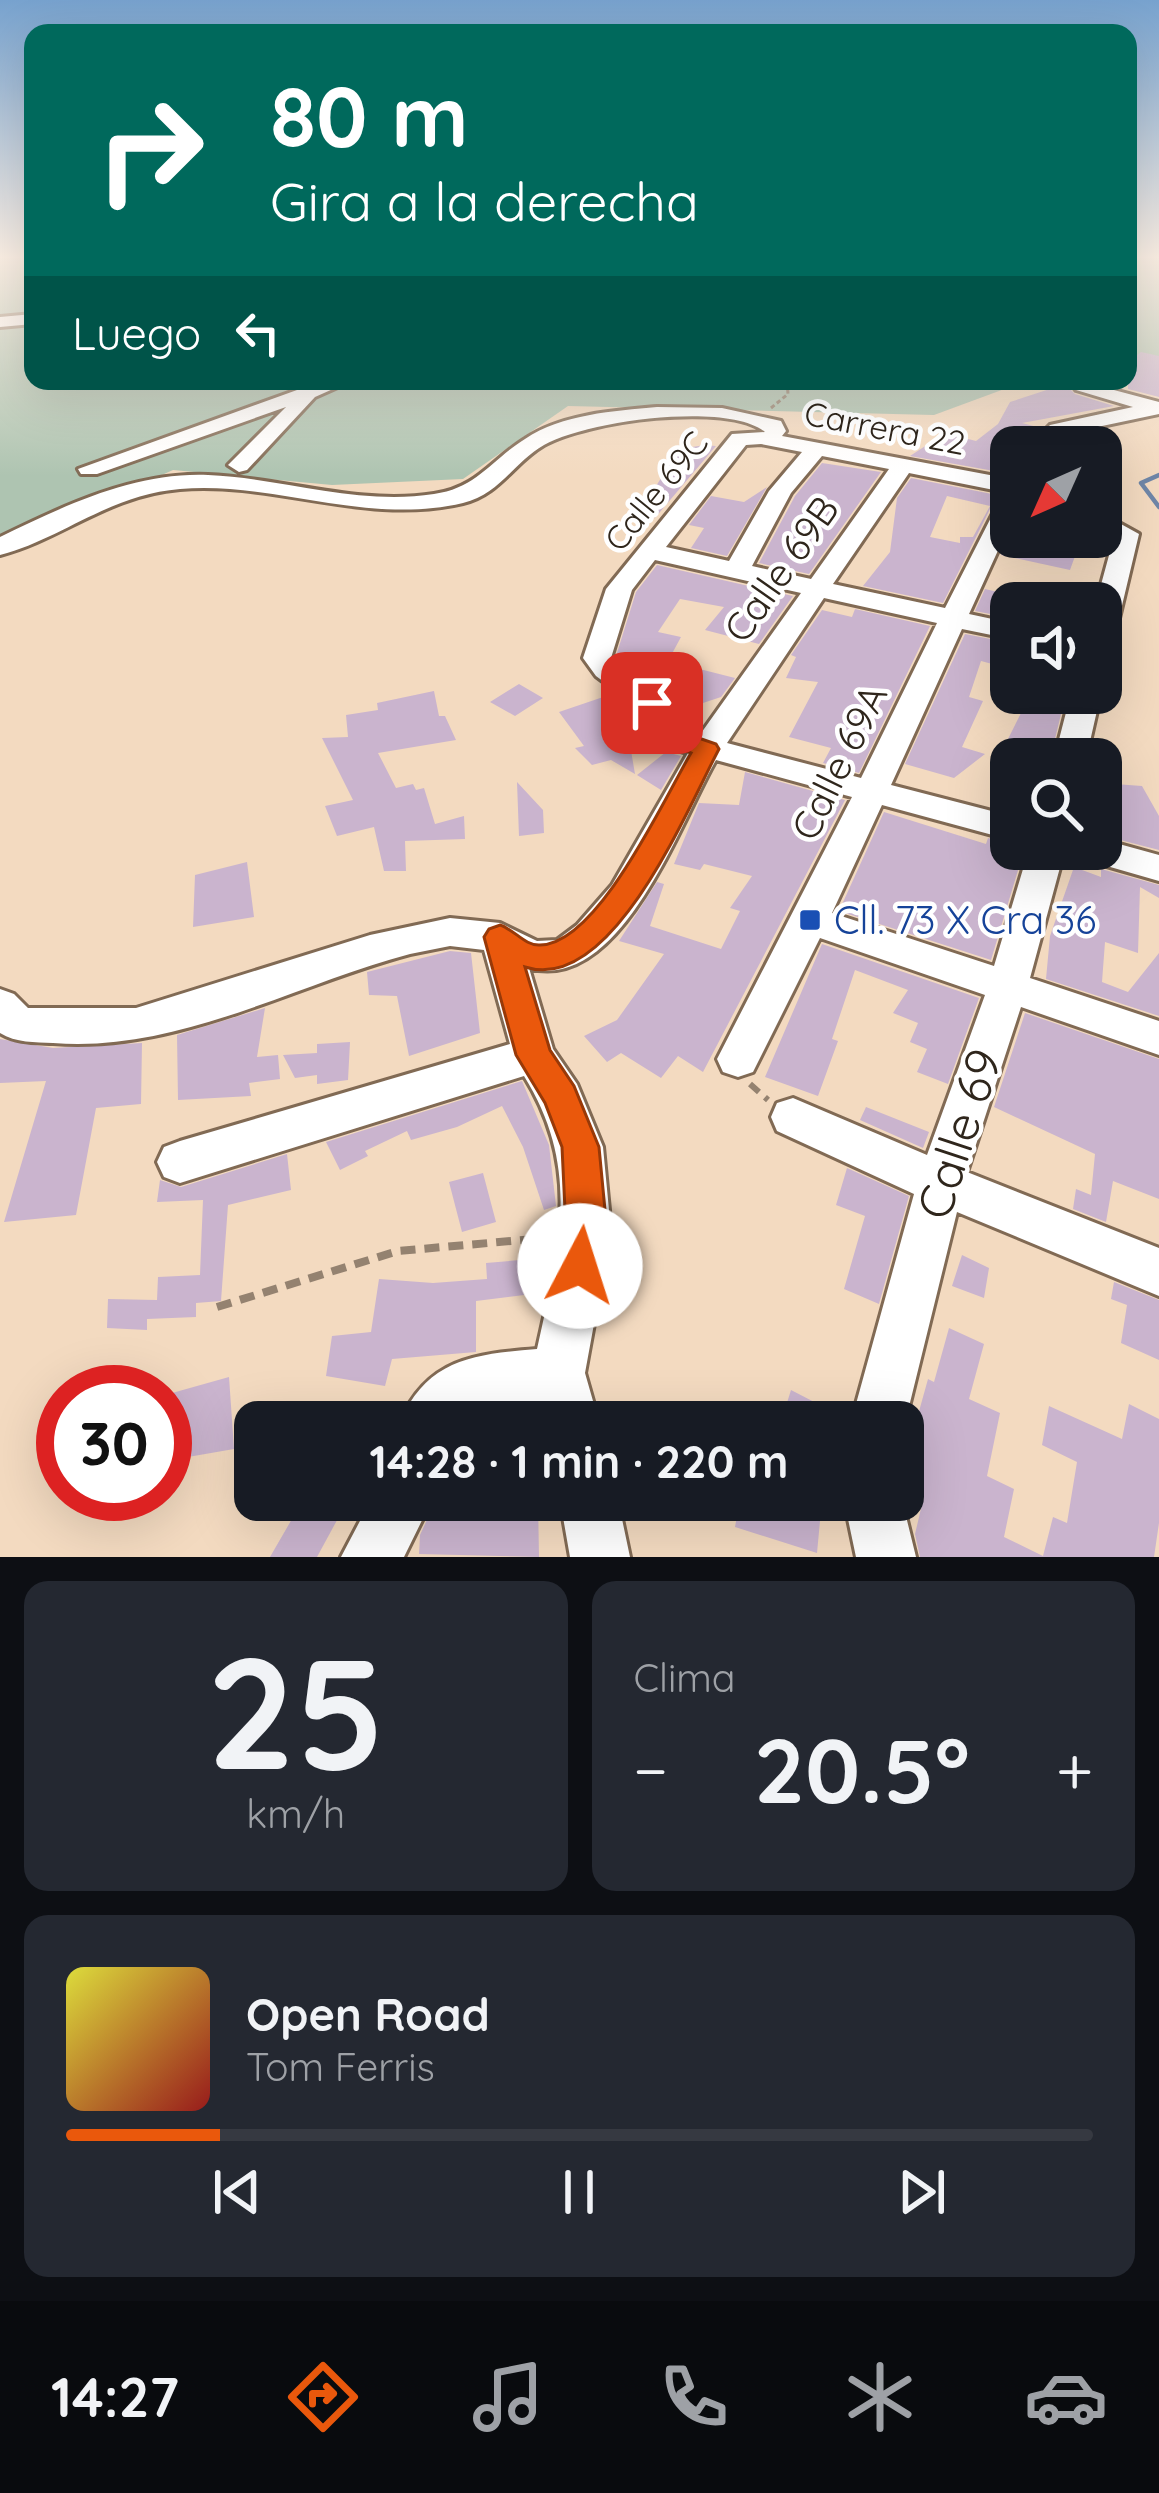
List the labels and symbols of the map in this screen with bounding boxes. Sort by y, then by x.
street label: Carrera 22 [801,392,969,463]
street label: Calle 69C [595,423,716,559]
north arrow [990,426,1122,558]
street label: Calle 69B [712,486,849,651]
pin [601,652,703,754]
street label: Calle 69A [780,676,897,848]
place label: Cll. 73 X Cra 36 [834,895,1096,944]
marker: Cll. 73 X Cra 36 [797,907,823,933]
street label: Calle 69 [902,1041,1014,1226]
position arrow [517,1203,643,1329]
speed limit sign: 30 [36,1365,192,1521]

